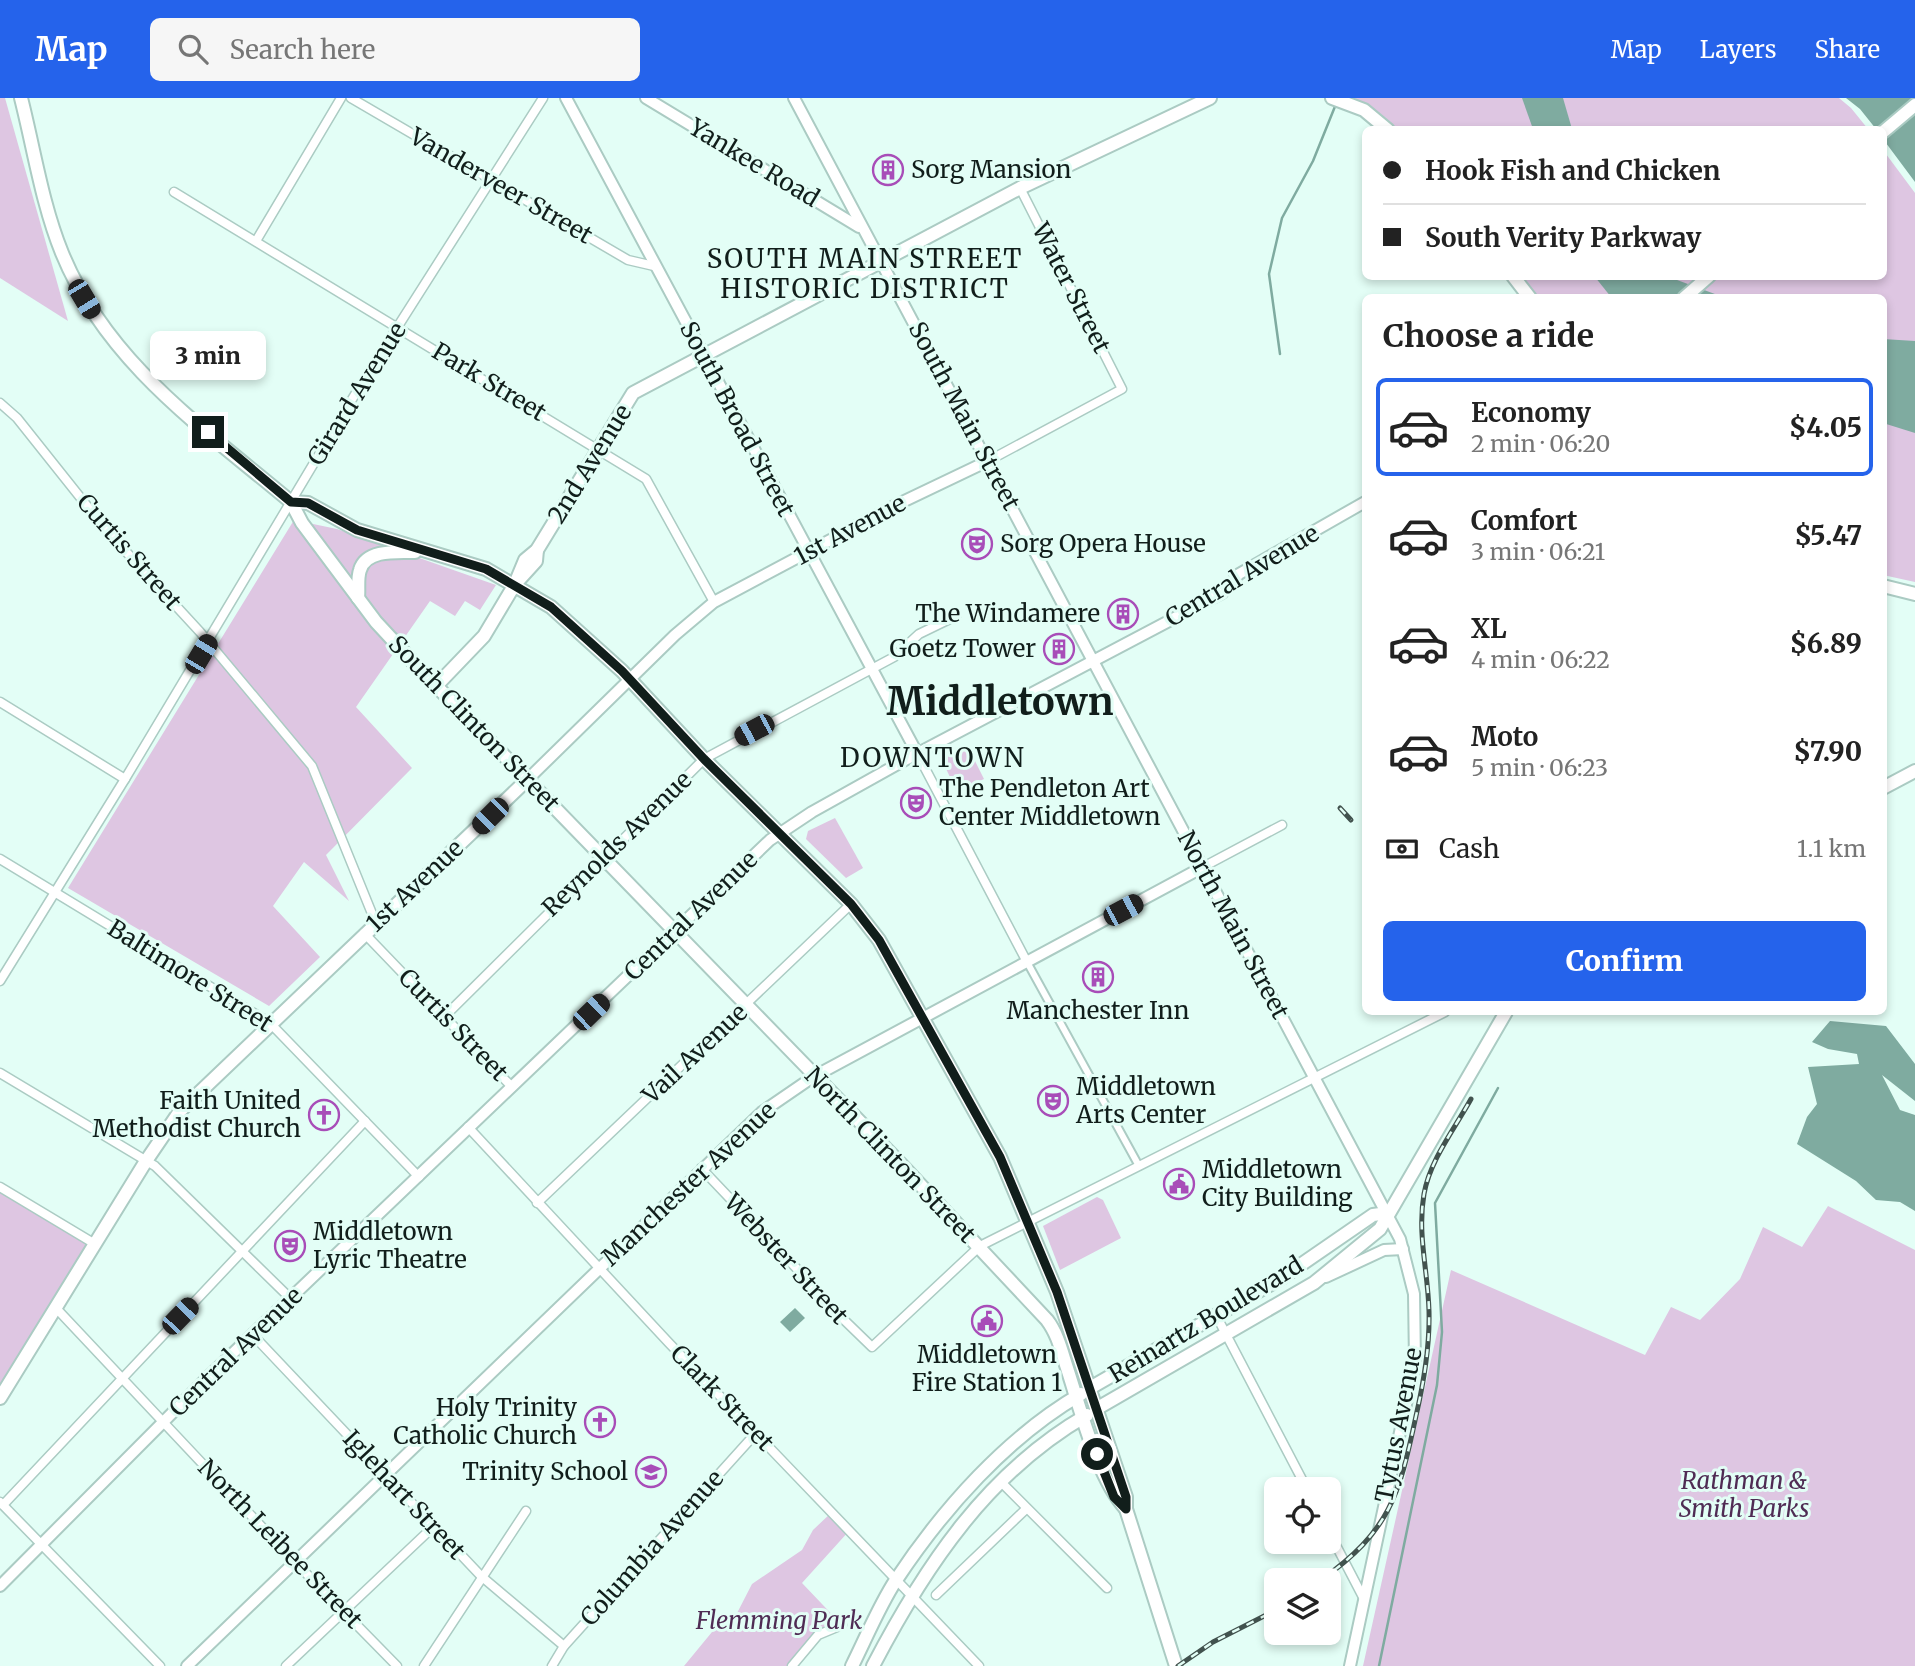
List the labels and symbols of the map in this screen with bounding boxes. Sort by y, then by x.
street label: Yankee Road [683,111,825,214]
street label: Vanderveer Street [403,120,599,251]
building icon: Sorg Mansion [871,153,905,187]
place label: Sorg Mansion [911,154,1072,185]
street label: Water Street [1025,217,1118,359]
district label: SOUTH MAIN STREET HISTORIC DISTRICT [707,242,1023,305]
car [65,276,104,322]
street label: South Broad Street [673,316,802,522]
street label: South Main Street [902,316,1027,516]
street label: Girard Avenue [300,317,413,471]
callout: 3 min [150,330,266,380]
street label: Park Street [427,335,553,428]
street label: 2nd Avenue [541,399,638,529]
route end [192,416,224,448]
street label: Curtis Street [70,487,189,617]
street label: 1st Avenue [789,487,911,572]
street label: Central Avenue [1159,518,1324,634]
theatre icon: Sorg Opera House [960,527,994,561]
place label: Sorg Opera House [1000,528,1206,559]
building icon: The Windamere [1106,597,1140,631]
place label: The Windamere [915,598,1100,629]
street label: South Clinton Street [382,629,567,819]
car [182,631,221,677]
building icon: Goetz Tower [1042,632,1076,666]
place label: Goetz Tower [889,633,1036,664]
district label: Middletown [886,678,1114,725]
car [731,711,778,749]
district label: DOWNTOWN [840,741,1026,774]
street label: Reynolds Avenue [535,764,698,923]
place label: The Pendleton Art Center Middletown [939,773,1160,832]
theatre icon: The Pendleton Art Center Middletown [899,786,933,820]
car [468,794,513,838]
street label: North Main Street [1171,825,1296,1025]
street label: 1st Avenue [360,833,470,939]
street label: Central Avenue [617,844,764,987]
car [1100,891,1147,929]
street label: Baltimore Street [102,912,279,1039]
building icon: Manchester Inn [1081,960,1115,994]
street label: Curtis Street [392,962,515,1088]
car [569,990,614,1034]
place label: Manchester Inn [1007,995,1190,1026]
street label: Vail Avenue [635,997,754,1111]
street label: North Clinton Street [798,1060,983,1250]
place label: Middletown Arts Center [1075,1071,1216,1130]
theatre icon: Middletown Arts Center [1036,1084,1070,1118]
place label: Faith United Methodist Church [93,1085,301,1144]
street label: Manchester Avenue [595,1095,782,1272]
church icon: Faith United Methodist Church [307,1098,341,1132]
place label: Middletown City Building [1202,1154,1353,1213]
public building icon: Middletown City Building [1162,1167,1196,1201]
street label: Webster Street [717,1186,855,1331]
place label: Middletown Lyric Theatre [313,1216,467,1275]
theatre icon: Middletown Lyric Theatre [273,1229,307,1263]
street label: Reinartz Boulevard [1103,1249,1309,1390]
street label: Central Avenue [162,1280,309,1423]
car [158,1294,203,1338]
public building icon: Middletown Fire Station 1 [970,1304,1004,1338]
street label: Clark Street [664,1338,781,1458]
place label: Middletown Fire Station 1 [912,1339,1062,1398]
street label: Tytus Avenue [1368,1345,1429,1505]
place label: Holy Trinity Catholic Church [393,1392,577,1451]
church icon: Holy Trinity Catholic Church [583,1405,617,1439]
street label: Iglehart Street [336,1423,473,1566]
route start [1081,1438,1113,1470]
street label: North Leibee Street [191,1452,370,1635]
school or university icon: Trinity School [634,1455,668,1489]
place label: Trinity School [462,1456,628,1487]
street label: Columbia Avenue [573,1463,730,1632]
park label: Rathman & Smith Parks [1679,1465,1809,1524]
park label: Flemming Park [695,1605,862,1636]

